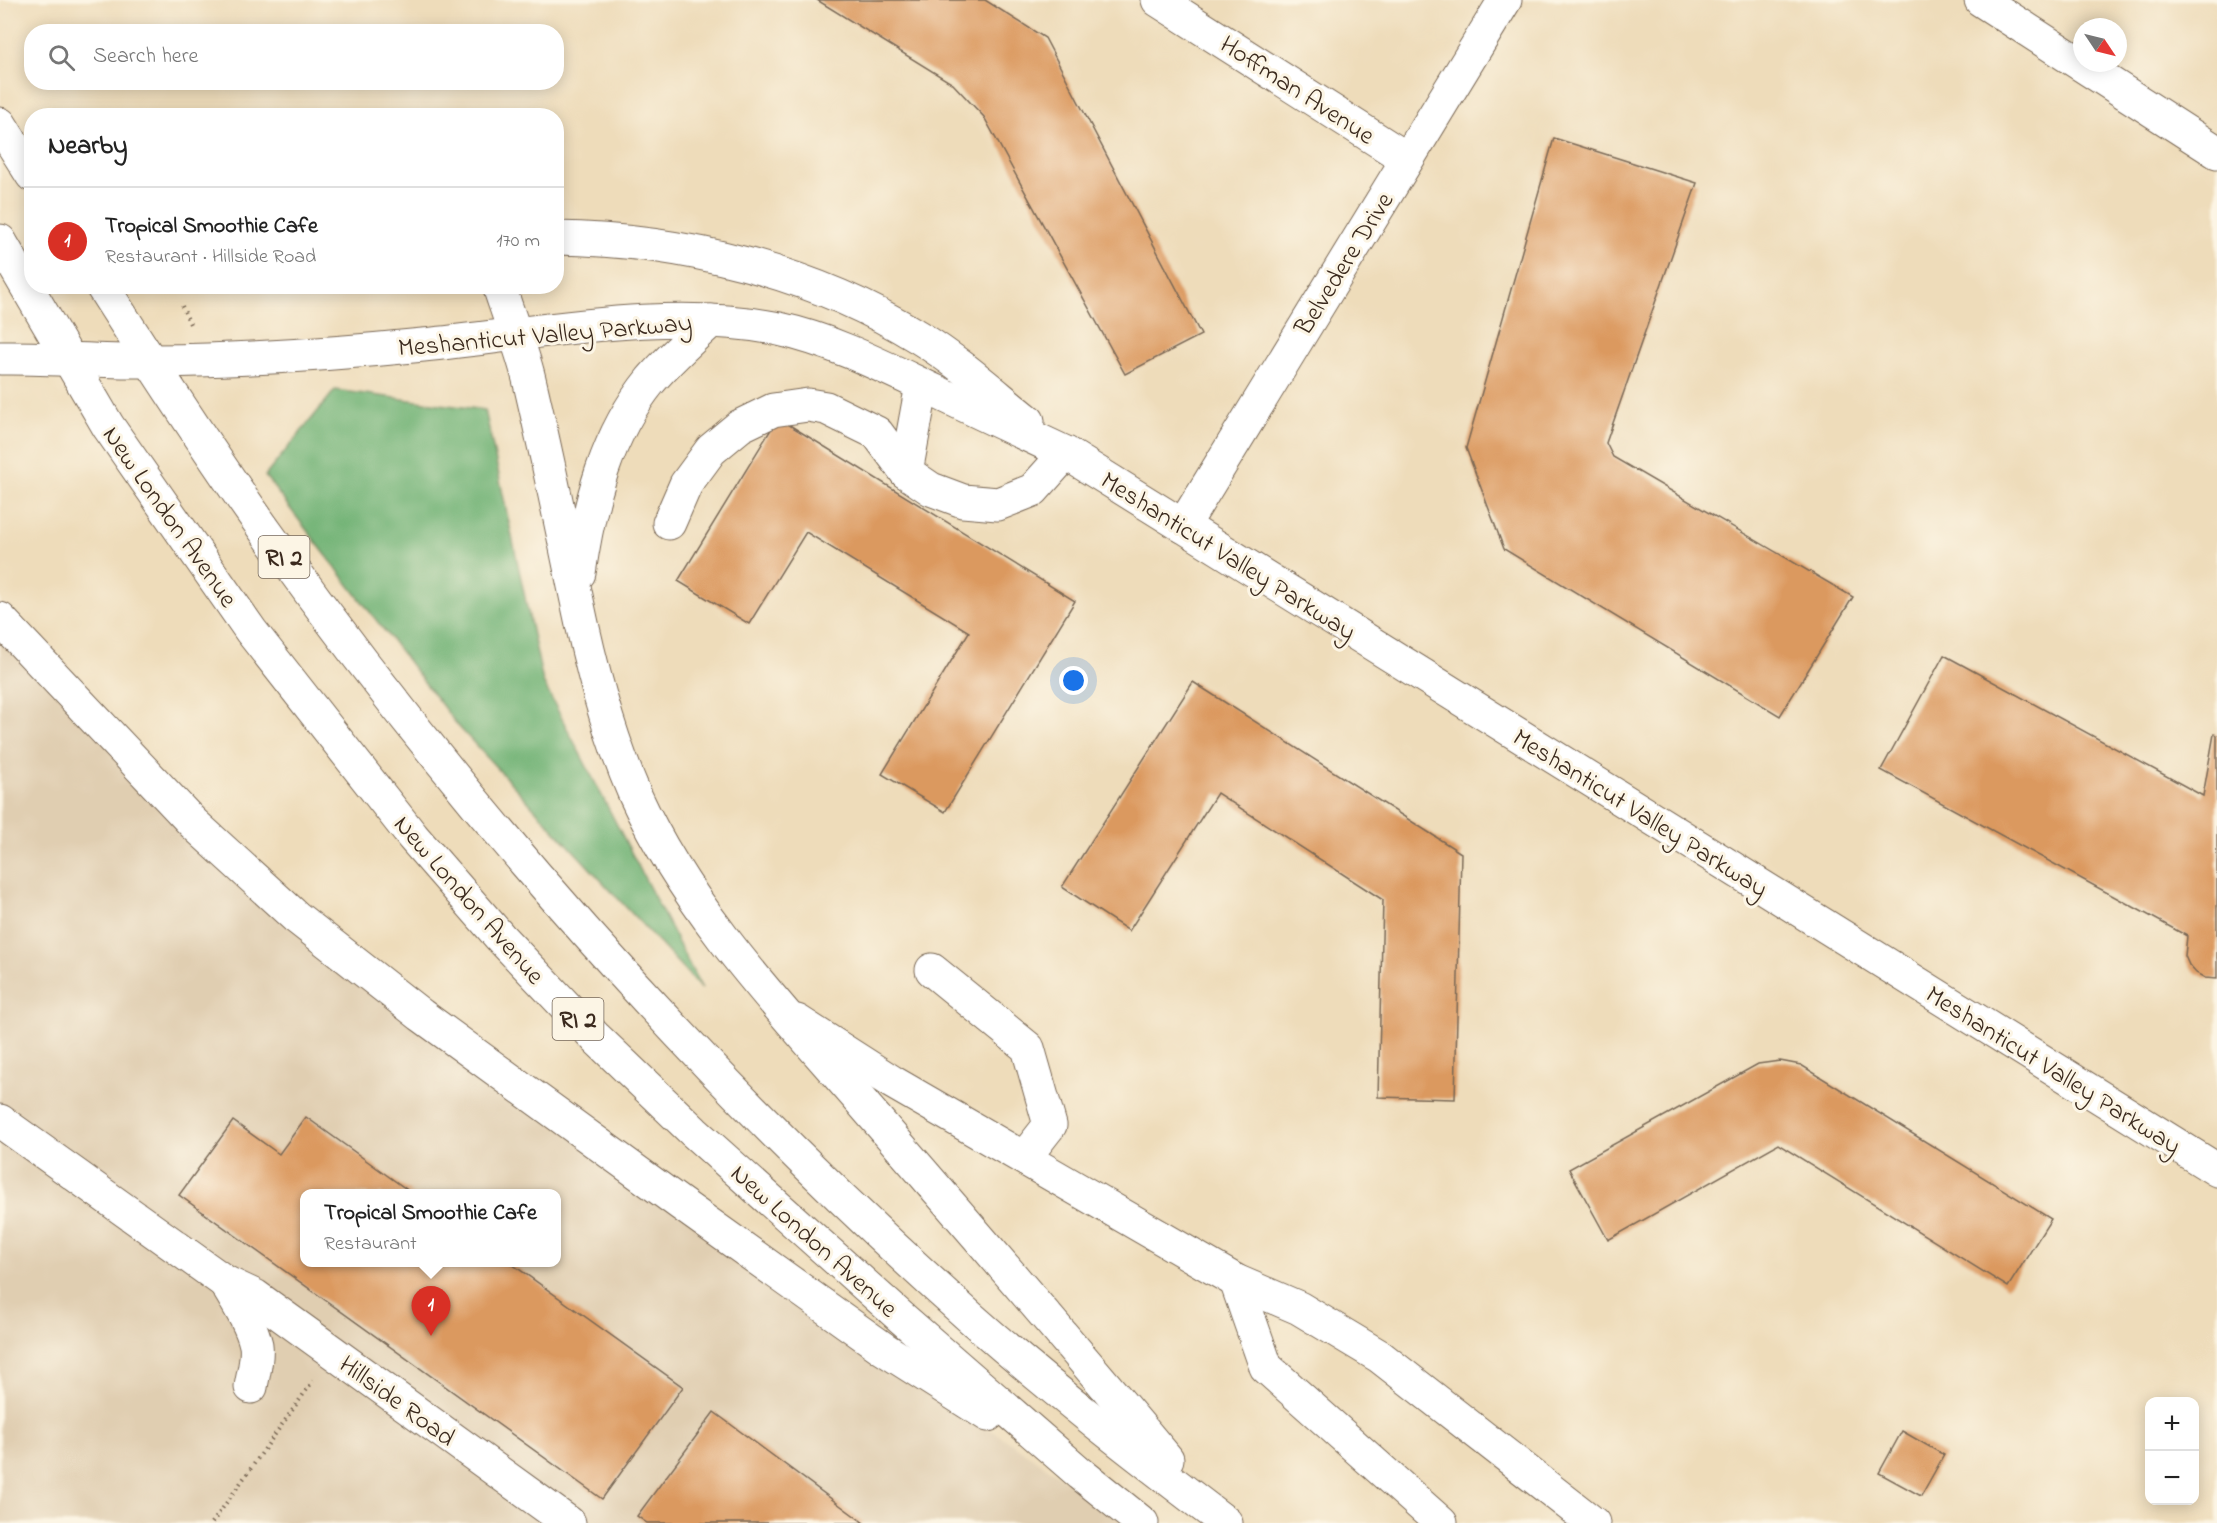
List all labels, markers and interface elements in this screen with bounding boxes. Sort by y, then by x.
north arrow [2073,18,2127,72]
search box [24,24,564,90]
street label: Hoffman Avenue [1211,27,1382,156]
icon: search [45,41,78,74]
text: Search here [93,41,198,73]
text: Nearby [48,128,127,166]
street label: Belvedere Drive [1286,185,1405,345]
text: Tropical Smoothie Cafe [105,211,318,243]
text: 1 [64,227,71,256]
text: 170 m [496,227,540,256]
text: Restaurant · Hillside Road [105,243,316,272]
street label: Meshanticut Valley Parkway [397,305,694,369]
street label: New London Avenue [92,419,246,617]
street label: Meshanticut Valley Parkway [1092,463,1363,652]
road number: RI 2 [258,536,310,578]
your location [1059,666,1088,695]
street label: Meshanticut Valley Parkway [1504,720,1775,909]
street label: New London Avenue [383,808,552,994]
street label: Meshanticut Valley Parkway [1917,977,2188,1166]
road number: RI 2 [552,998,604,1040]
street label: New London Avenue [721,1157,905,1328]
popup [300,1189,561,1267]
text: Tropical Smoothie Cafe [324,1198,537,1230]
text: Restaurant [324,1230,417,1259]
pin: 1 [412,1286,450,1336]
street label: Hillside Road [330,1347,463,1458]
map controls [2145,1397,2199,1505]
button: + [2145,1397,2199,1451]
button: − [2145,1451,2199,1505]

